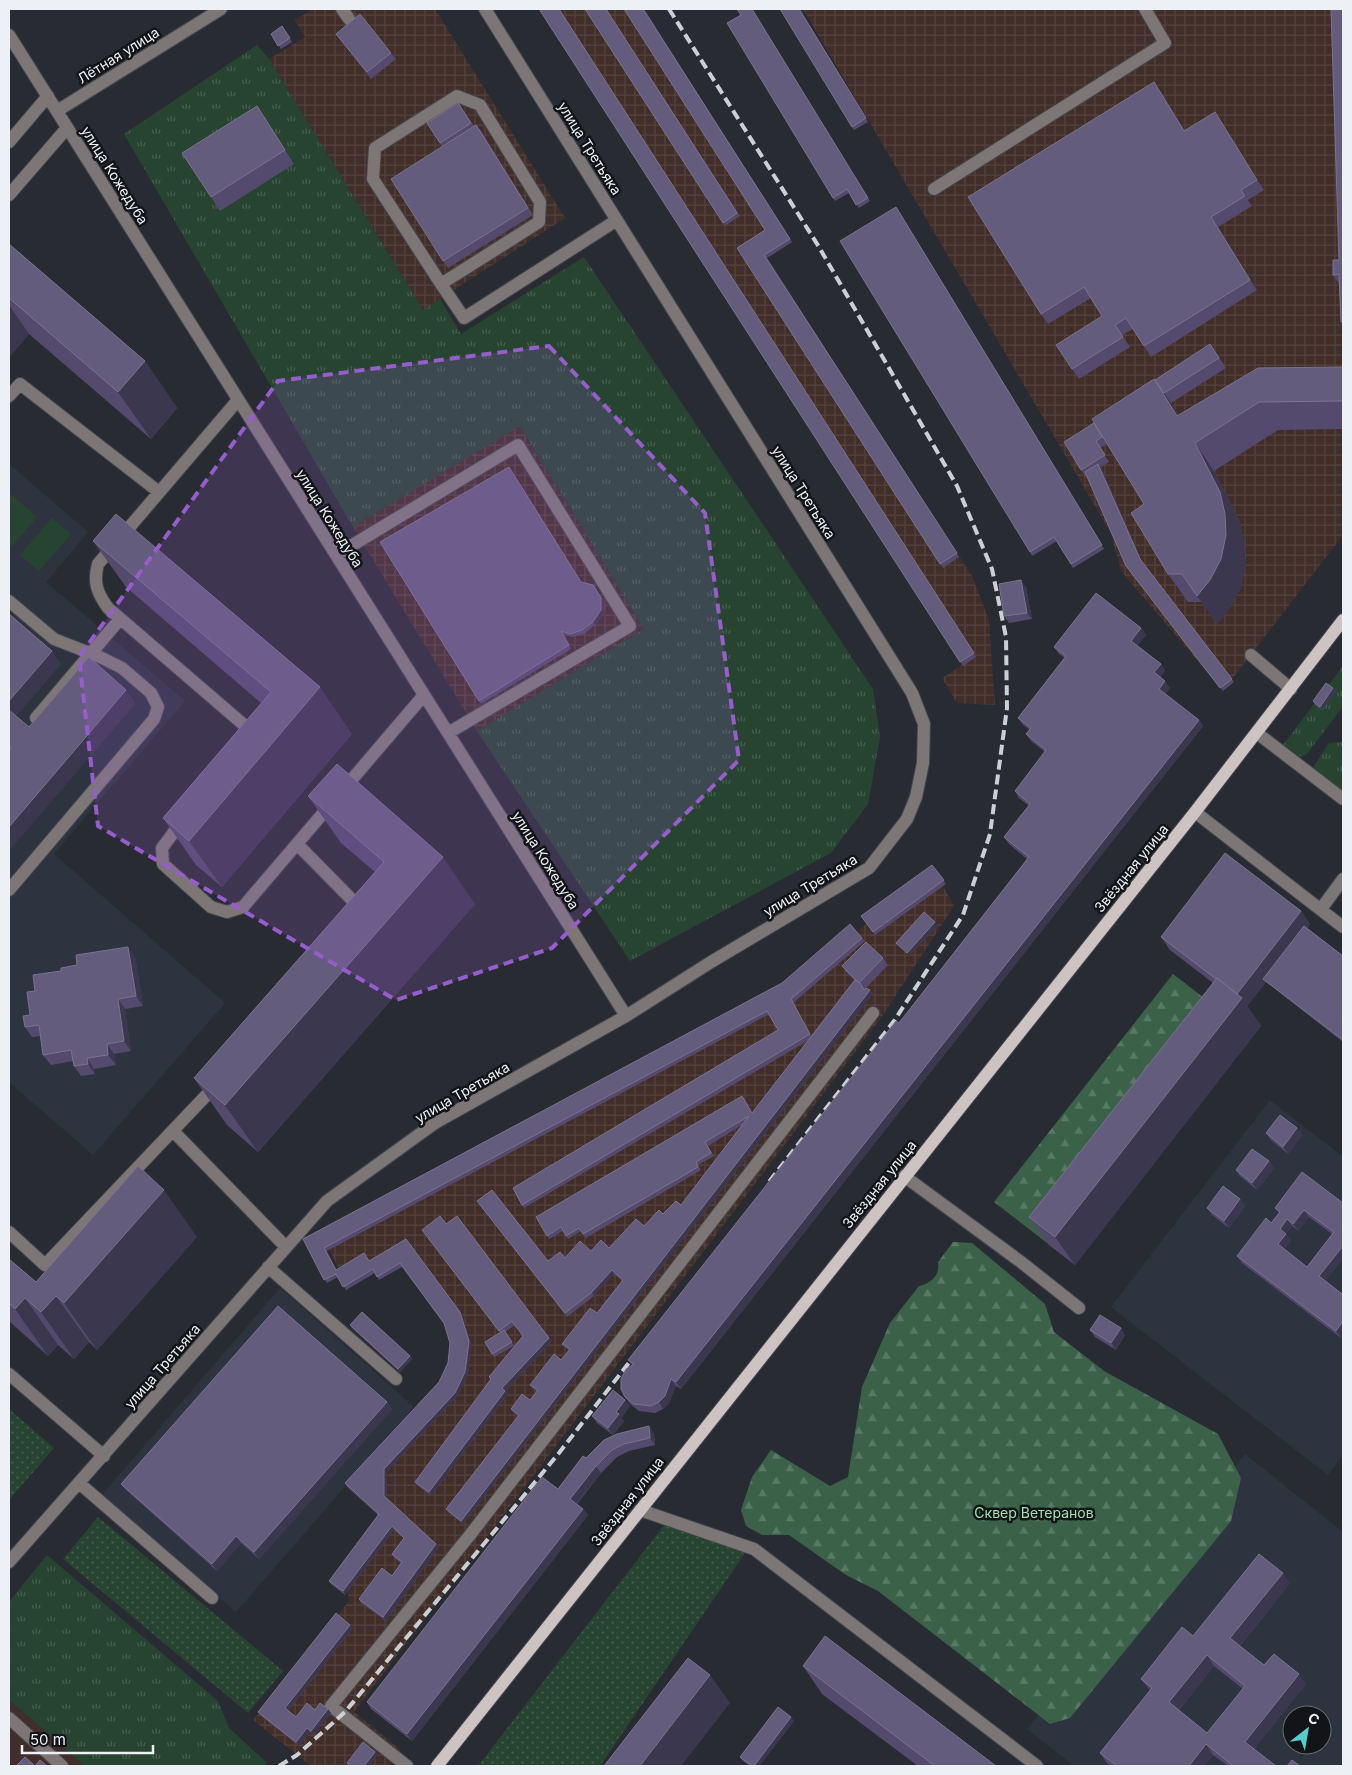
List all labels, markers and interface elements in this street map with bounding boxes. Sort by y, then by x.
street label: Лётная улица [74,23,162,87]
street label: улица Третьяка [555,98,625,198]
street label: улица Кожедуба [78,123,152,227]
street label: улица Третьяка [769,442,839,542]
street label: улица Кожедуба [293,466,367,570]
street label: улица Кожедуба [509,808,583,912]
street label: Звёздная улица [1090,821,1172,915]
street label: улица Третьяка [760,850,860,920]
street label: улица Третьяка [412,1058,512,1126]
street label: Звёздная улица [838,1137,920,1231]
street label: улица Третьяка [121,1320,203,1412]
street label: Звёздная улица [587,1453,667,1549]
park label: Сквер Ветеранов [974,1504,1094,1521]
north arrow [1282,1705,1332,1755]
text: С [1305,1708,1323,1728]
scale bar [22,1722,154,1754]
text: 50 m [30,1730,66,1749]

